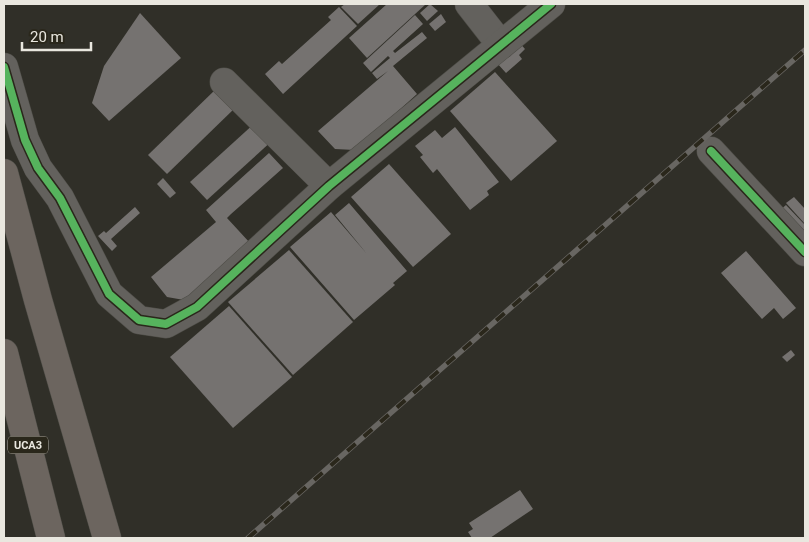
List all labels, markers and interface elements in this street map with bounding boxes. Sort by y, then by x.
scale bar [22,20,91,52]
text: 20 m [30,28,64,46]
road number: UCA3 [8,436,48,454]

